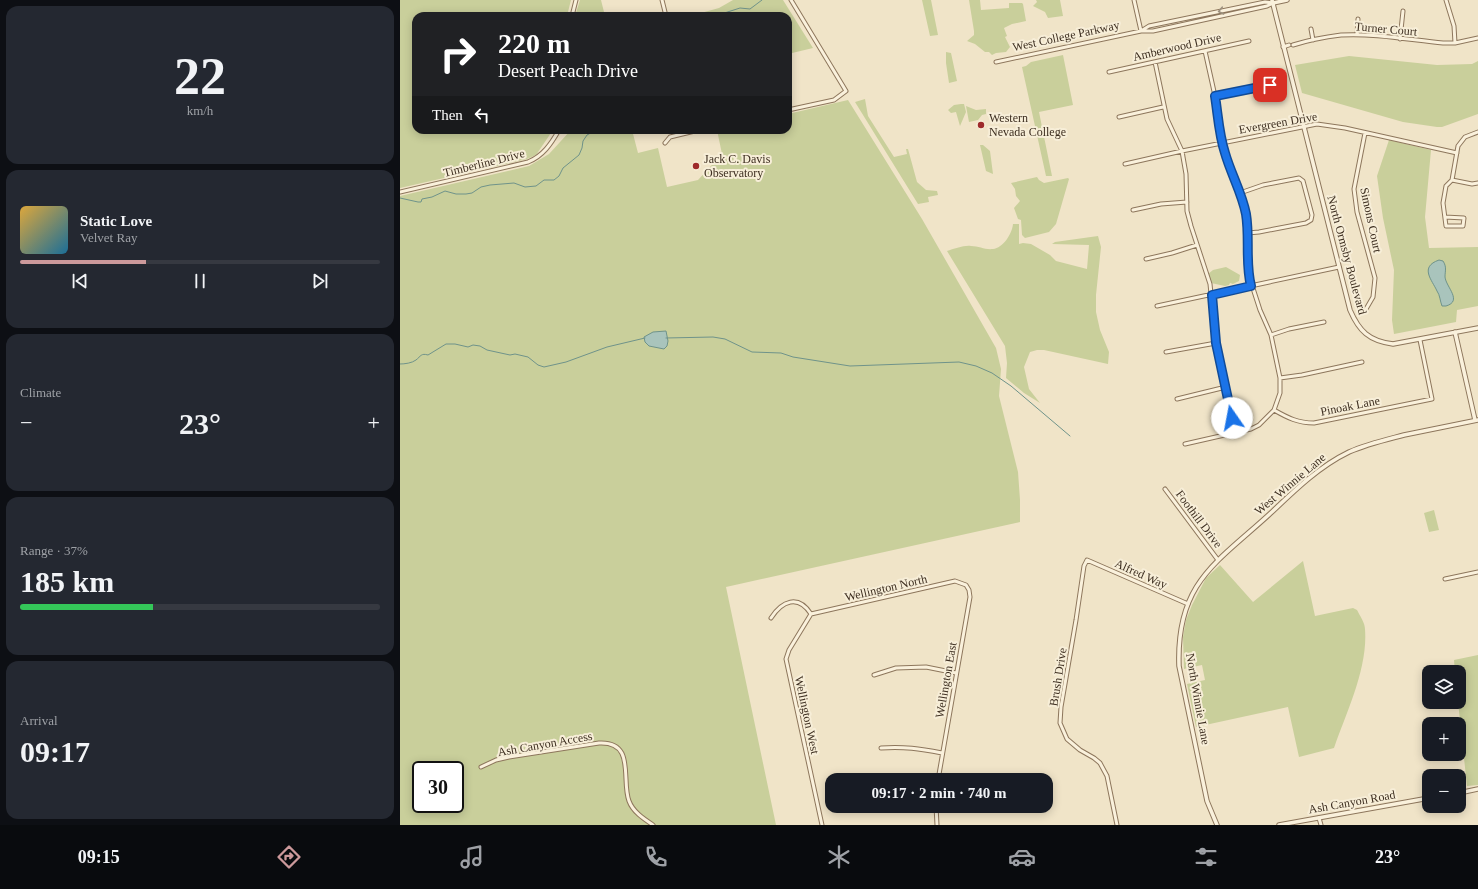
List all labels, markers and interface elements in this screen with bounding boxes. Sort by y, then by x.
one-way arrow [1218,6,1224,15]
street label: West College Parkway [1011,18,1121,54]
street label: Turner Court [1354,19,1418,39]
icon: right [432,28,484,80]
text: 220 m [498,28,570,59]
street label: Amberwood Drive [1131,30,1223,64]
text: 22 [174,48,226,105]
text: Desert Peach Drive [498,61,638,81]
pin [1253,68,1287,102]
icon: arrive [1259,74,1281,96]
text: km/h [187,103,213,118]
icon: left [471,104,493,126]
text: Then [432,107,463,123]
street label: Evergreen Drive [1238,109,1318,137]
place label: Western Nevada College [989,111,1066,139]
marker: Western Nevada College [976,120,986,130]
street label: Timberline Drive [442,146,526,180]
place label: Jack C. Davis Observatory [704,152,771,180]
marker: Jack C. Davis Observatory [691,161,701,171]
street label: Simons Court [1357,186,1385,255]
street label: North Ormsby Boulevard [1324,194,1370,316]
text: Static Love [80,213,152,229]
text: Velvet Ray [80,230,137,245]
icon: previous [69,270,91,292]
icon: pause [189,270,211,292]
icon: next [309,270,331,292]
text: Climate [20,385,61,400]
street label: Pinoak Lane [1319,393,1381,419]
position arrow [1211,397,1253,439]
text: 23° [179,407,221,440]
text: − [20,410,32,435]
text: + [368,410,380,435]
street label: West Winnie Lane [1252,450,1328,518]
street label: Foothill Drive [1173,487,1225,551]
text: Range · 37% [20,543,88,558]
street label: Alfred Way [1113,556,1169,592]
text: 185 km [20,565,114,598]
street label: Wellington North [843,572,929,604]
street label: Wellington East [932,640,960,719]
street label: Brush Drive [1046,647,1070,707]
street label: North Winnie Lane [1183,652,1213,746]
map controls [1422,665,1466,813]
button: layers [1422,665,1466,709]
street label: Wellington West [792,675,822,756]
text: Arrival [20,713,58,728]
button: + [1422,717,1466,761]
street label: Ash Canyon Access [497,729,594,759]
text: 09:17 [20,735,90,768]
speed limit sign: 30 [412,761,464,813]
button: − [1422,769,1466,813]
text: 09:17 · 2 min · 740 m [872,785,1007,801]
street label: Ash Canyon Road [1307,787,1397,817]
icon: directions [275,843,303,871]
icon: music [458,843,486,871]
icon: phone [642,843,670,871]
icon: climate [825,843,853,871]
icon: car [1008,843,1036,871]
icon: filters [1192,843,1220,871]
text: 09:15 [78,847,120,867]
text: 23° [1375,847,1400,867]

